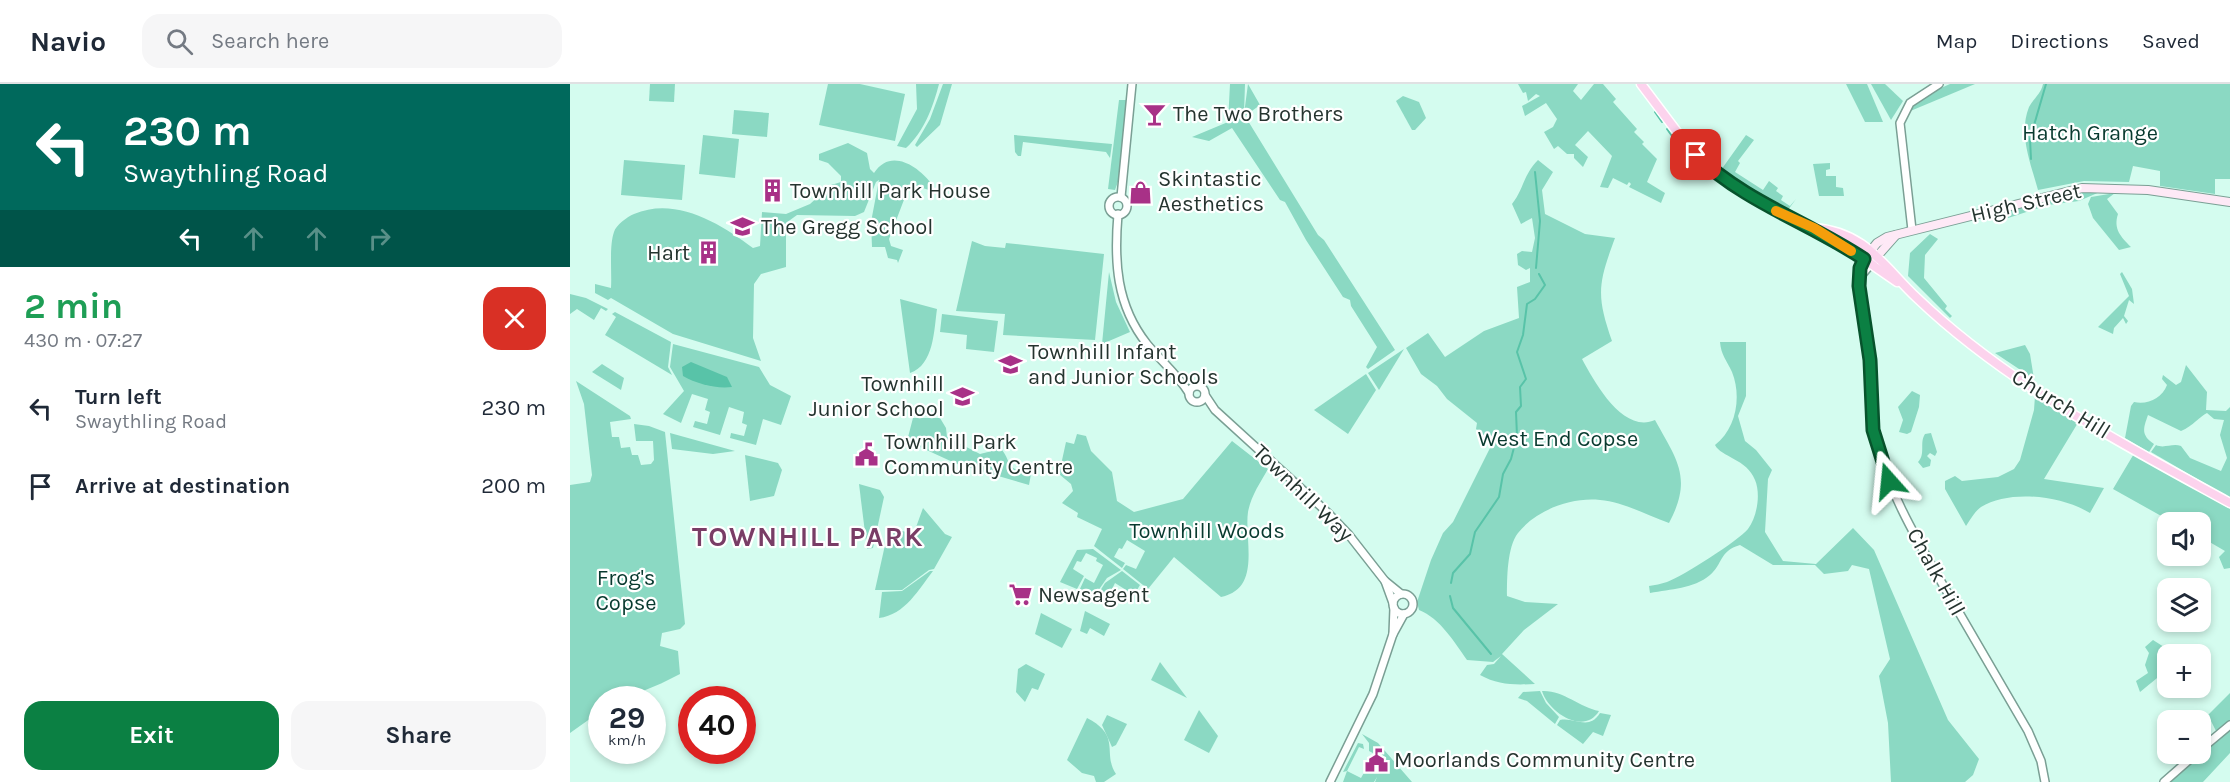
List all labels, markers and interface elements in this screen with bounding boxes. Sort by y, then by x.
search box [142,14,562,68]
text: Navio [30,25,106,58]
icon: search [163,25,196,58]
text: Search here [211,28,329,54]
text: Map [1936,29,1977,53]
text: Directions [2010,29,2109,53]
text: Saved [2142,29,2200,53]
bar icon: The Two Brothers [1142,101,1168,127]
place label: The Two Brothers [1173,101,1343,127]
text: 230 m [123,106,252,156]
icon: left [24,108,102,186]
park label: Hatch Grange [2022,120,2158,146]
pin [1670,129,1721,180]
icon: arrive [1679,138,1712,171]
text: Swaythling Road [123,157,328,189]
place label: Skintastic Aesthetics [1158,166,1264,217]
building icon: Townhill Park House [759,178,785,204]
place label: Townhill Park House [790,178,991,204]
street label: High Street [1968,178,2084,228]
shop icon: Skintastic Aesthetics [1127,179,1153,205]
school or university icon: The Gregg School [730,214,756,240]
place label: The Gregg School [761,214,933,240]
icon: left [174,222,207,255]
icon: ahead [237,222,270,255]
icon: ahead [300,222,333,255]
icon: right [363,222,396,255]
place label: Hart [647,240,690,266]
building icon: Hart [695,240,721,266]
text: 2 min [24,285,123,327]
button: close [483,287,546,350]
text: 430 m · 07:27 [24,329,142,352]
place label: Townhill Infant and Junior Schools [1028,339,1219,390]
school or university icon: Townhill Infant and Junior Schools [997,352,1023,378]
street label: Church Hill [2007,363,2115,445]
place label: Townhill Junior School [809,371,944,422]
text: Turn left [75,384,162,410]
school or university icon: Townhill Junior School [949,384,975,410]
icon: left [24,392,57,425]
text: 230 m [481,395,546,421]
text: Swaythling Road [75,410,227,433]
park label: West End Copse [1478,426,1638,452]
place label: Townhill Park Community Centre [884,429,1073,480]
street label: Townhill Way [1247,439,1359,547]
public building icon: Townhill Park Community Centre [853,442,879,468]
position arrow [1857,449,1921,513]
icon: arrive [24,470,57,503]
text: Arrive at destination [75,473,290,499]
text: 200 m [481,473,546,499]
map controls [2157,512,2211,764]
button: sound [2157,512,2211,566]
park label: Townhill Woods [1129,518,1285,544]
district label: TOWNHILL PARK [692,520,924,553]
street label: Chalk Hill [1901,524,1971,620]
park label: Frog's Copse [595,565,657,616]
button: layers [2157,578,2211,632]
supermarket icon: Newsagent [1007,582,1033,608]
place label: Newsagent [1038,582,1149,608]
button: + [2157,644,2211,698]
speed limit sign: 40 [678,686,756,764]
text: 29 [609,700,645,736]
button: Exit [24,701,279,770]
button: Share [291,701,546,770]
button: − [2157,710,2211,764]
text: km/h [608,731,646,749]
public building icon: Moorlands Community Centre [1363,747,1389,773]
place label: Moorlands Community Centre [1394,747,1695,773]

